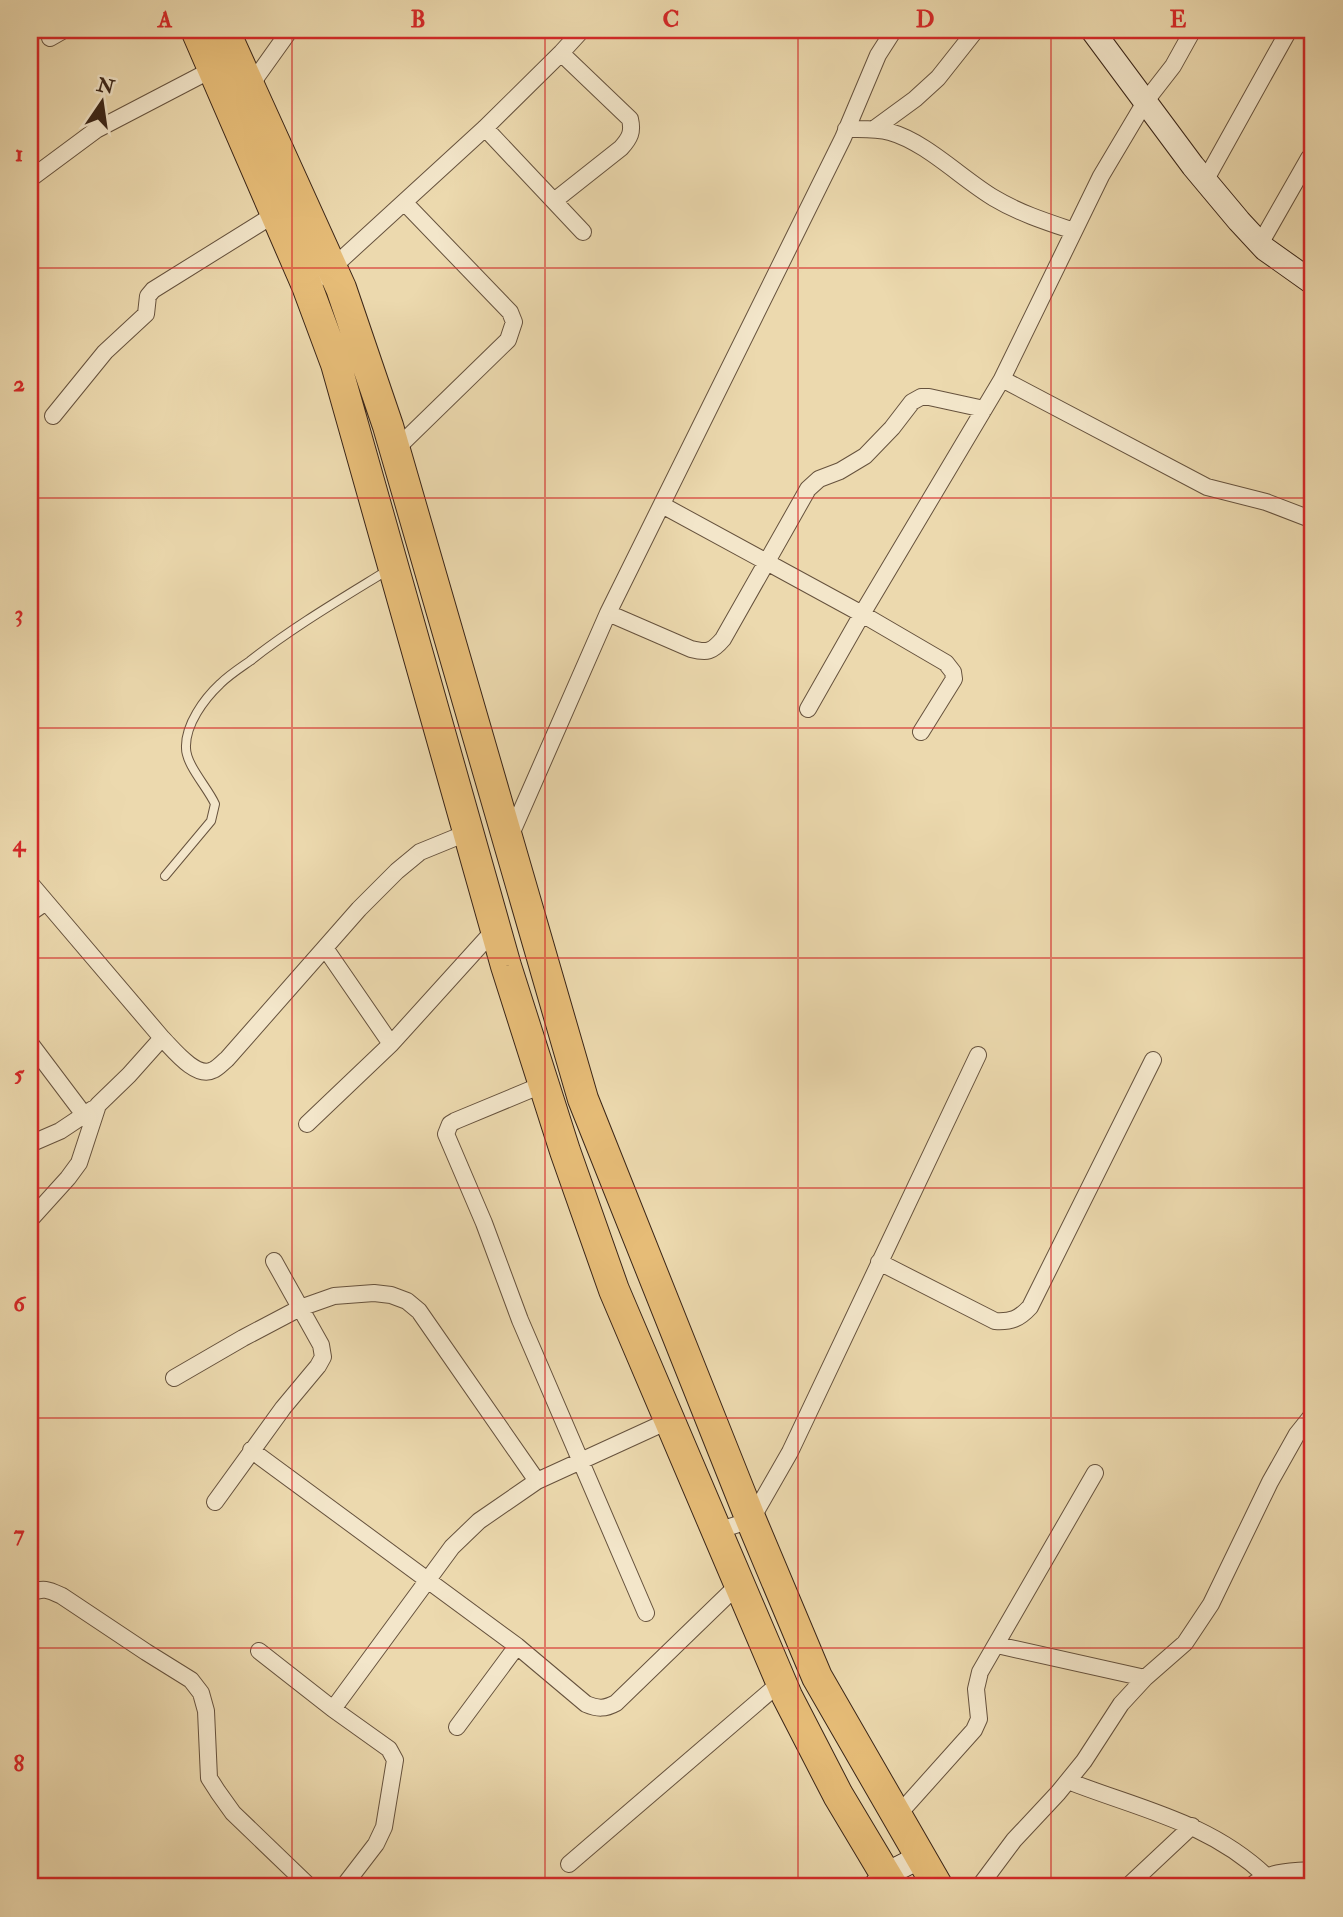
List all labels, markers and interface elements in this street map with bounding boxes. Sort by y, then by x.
text: A [157,5,173,34]
text: B [410,5,426,34]
text: C [663,5,679,34]
text: D [916,5,934,34]
text: E [1170,5,1187,34]
north arrow [66,66,136,136]
text: N [94,73,118,100]
text: 1 [15,139,23,168]
text: 2 [13,369,25,398]
text: 3 [15,599,23,628]
text: 4 [12,829,27,858]
text: 5 [14,1059,25,1088]
text: 6 [13,1289,27,1318]
text: 7 [14,1519,25,1548]
text: 8 [14,1749,25,1778]

